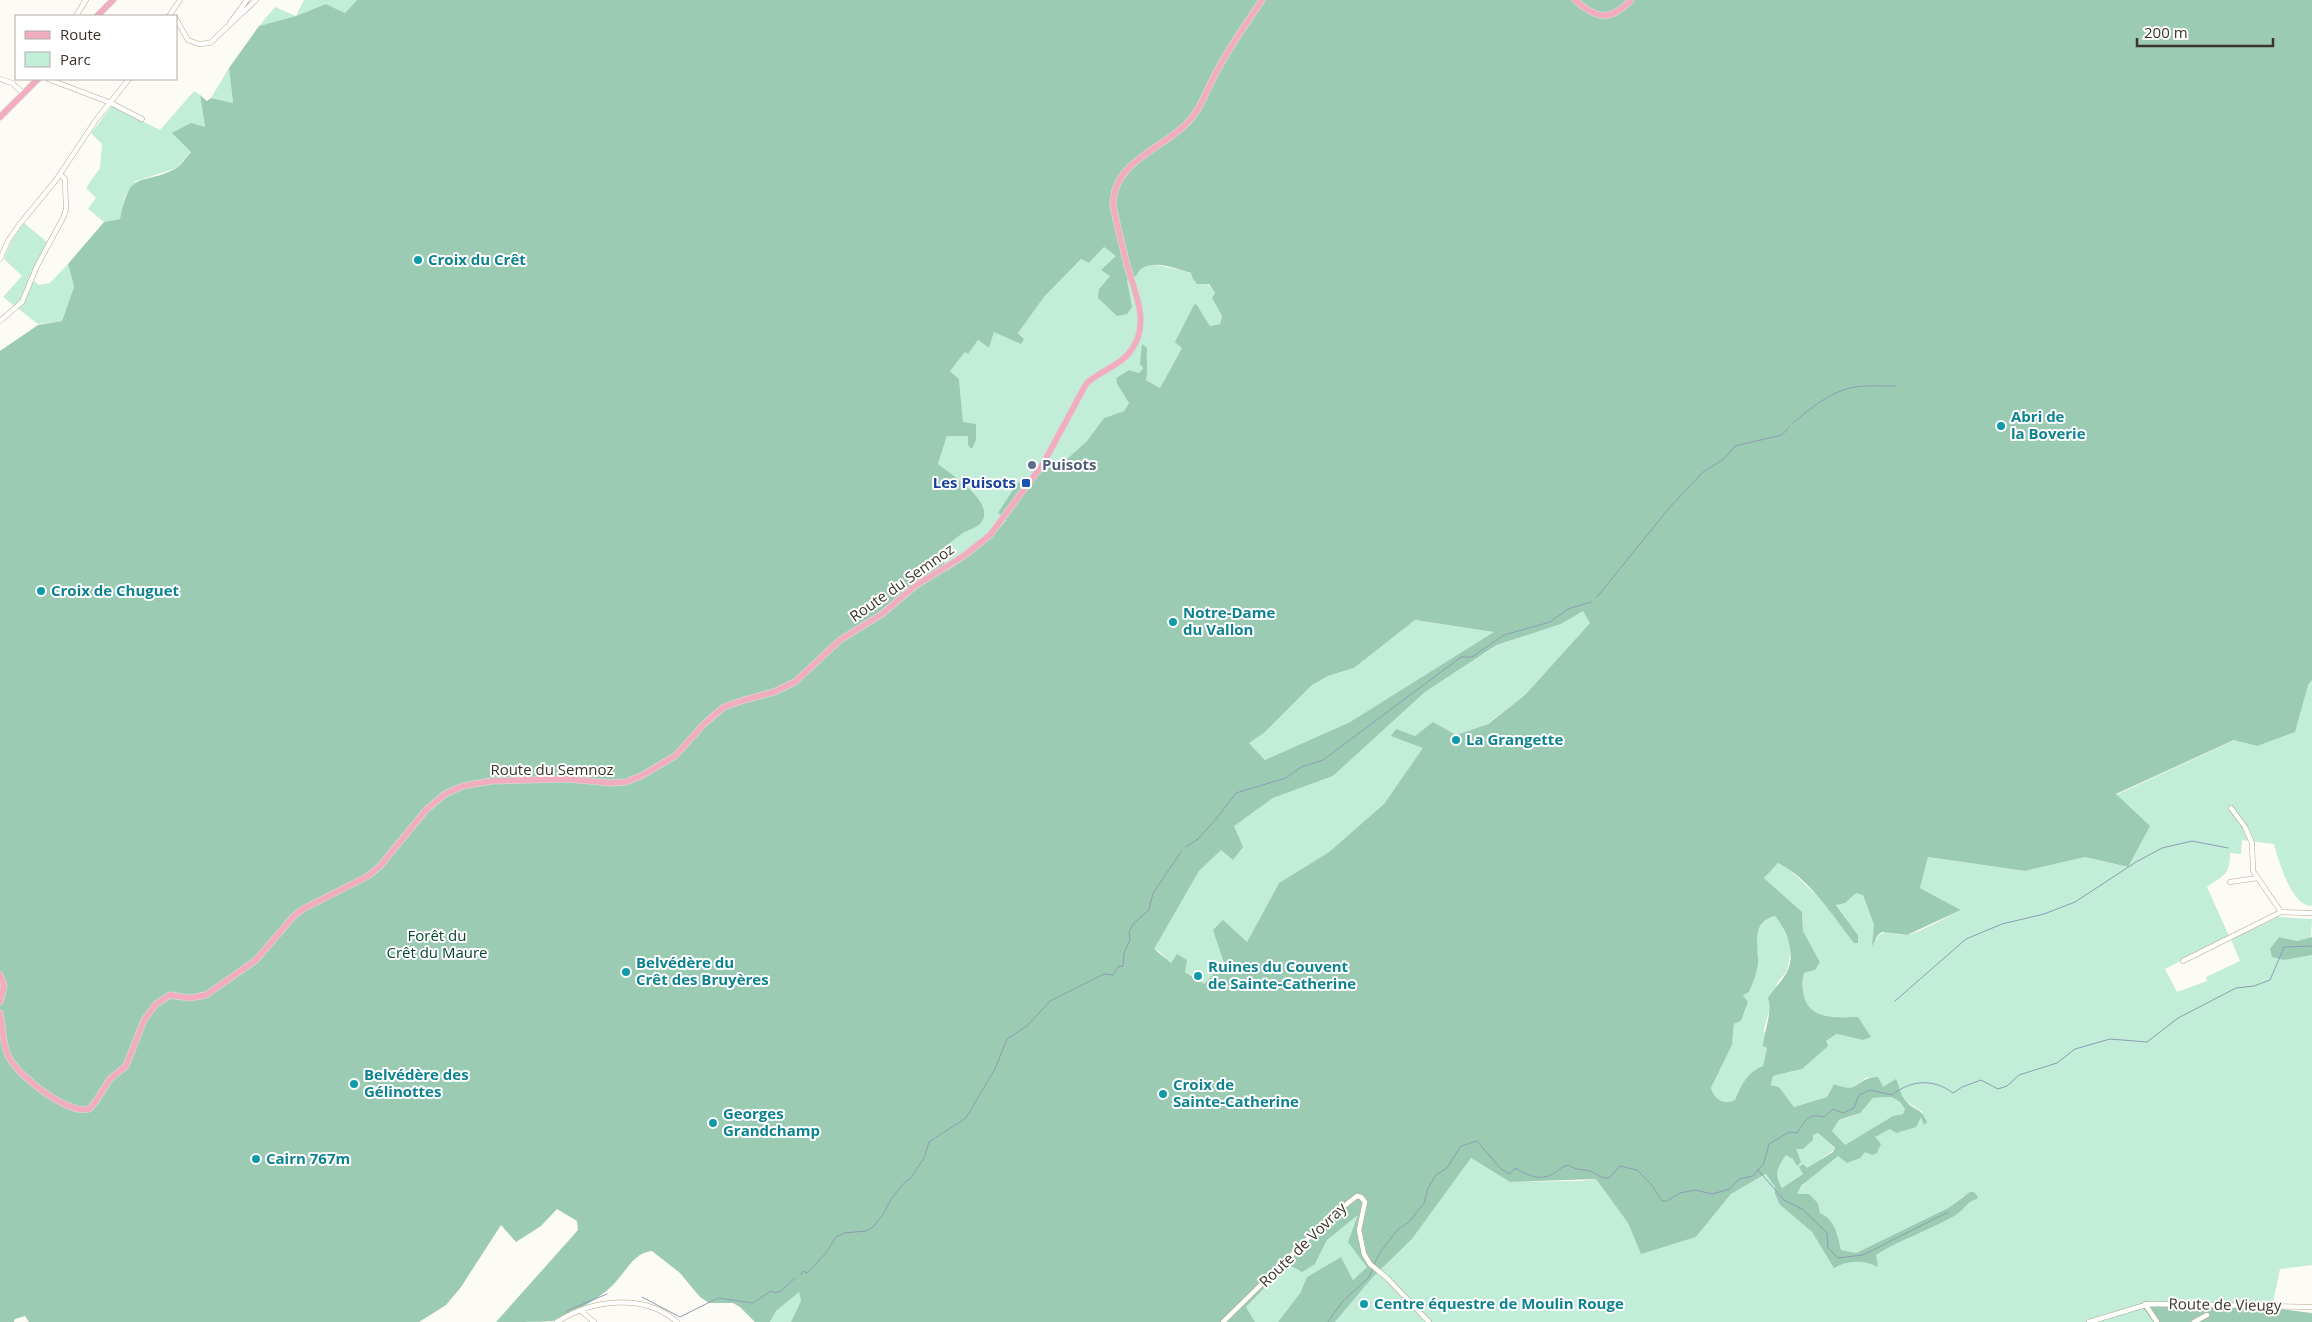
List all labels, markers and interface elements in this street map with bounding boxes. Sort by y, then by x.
legend [15,15,178,80]
scale bar [2137,15,2273,47]
text: 200 m [2144,22,2188,42]
text: Route [60,24,101,44]
text: Parc [60,49,91,69]
place label: Croix du Crêt [428,249,526,269]
marker: Croix du Crêt [412,254,424,266]
place label: Abri de la Boverie [2011,406,2086,443]
marker: Abri de la Boverie [1995,420,2007,432]
place label: Puisots [1042,454,1097,474]
marker: Puisots [1026,459,1038,471]
place label: Les Puisots [933,472,1016,492]
marker: Les Puisots [1020,477,1032,489]
street label: Route du Semnoz [845,539,958,626]
place label: Croix de Chuguet [51,580,180,600]
marker: Croix de Chuguet [35,585,47,597]
place label: Notre-Dame du Vallon [1183,602,1275,639]
marker: Notre-Dame du Vallon [1167,616,1179,628]
place label: La Grangette [1466,729,1563,749]
marker: La Grangette [1450,734,1462,746]
street label: Route du Semnoz [490,759,614,779]
park label: Forêt du Crêt du Maure [386,925,488,962]
place label: Belvédère du Crêt des Bruyères [636,952,769,989]
place label: Ruines du Couvent de Sainte-Catherine [1208,956,1356,993]
marker: Belvédère du Crêt des Bruyères [620,966,632,978]
marker: Ruines du Couvent de Sainte-Catherine [1192,970,1204,982]
place label: Belvédère des Gélinottes [364,1064,469,1101]
place label: Croix de Sainte-Catherine [1173,1074,1299,1111]
marker: Belvédère des Gélinottes [348,1078,360,1090]
marker: Croix de Sainte-Catherine [1157,1088,1169,1100]
place label: Georges Grandchamp [723,1103,820,1140]
marker: Georges Grandchamp [707,1117,719,1129]
place label: Cairn 767m [266,1148,350,1168]
marker: Cairn 767m [250,1153,262,1165]
street label: Route de Vovray [1254,1197,1351,1291]
place label: Centre équestre de Moulin Rouge [1374,1293,1624,1313]
street label: Route de Vieugy [2169,1293,2282,1315]
marker: Centre équestre de Moulin Rouge [1358,1298,1370,1310]

